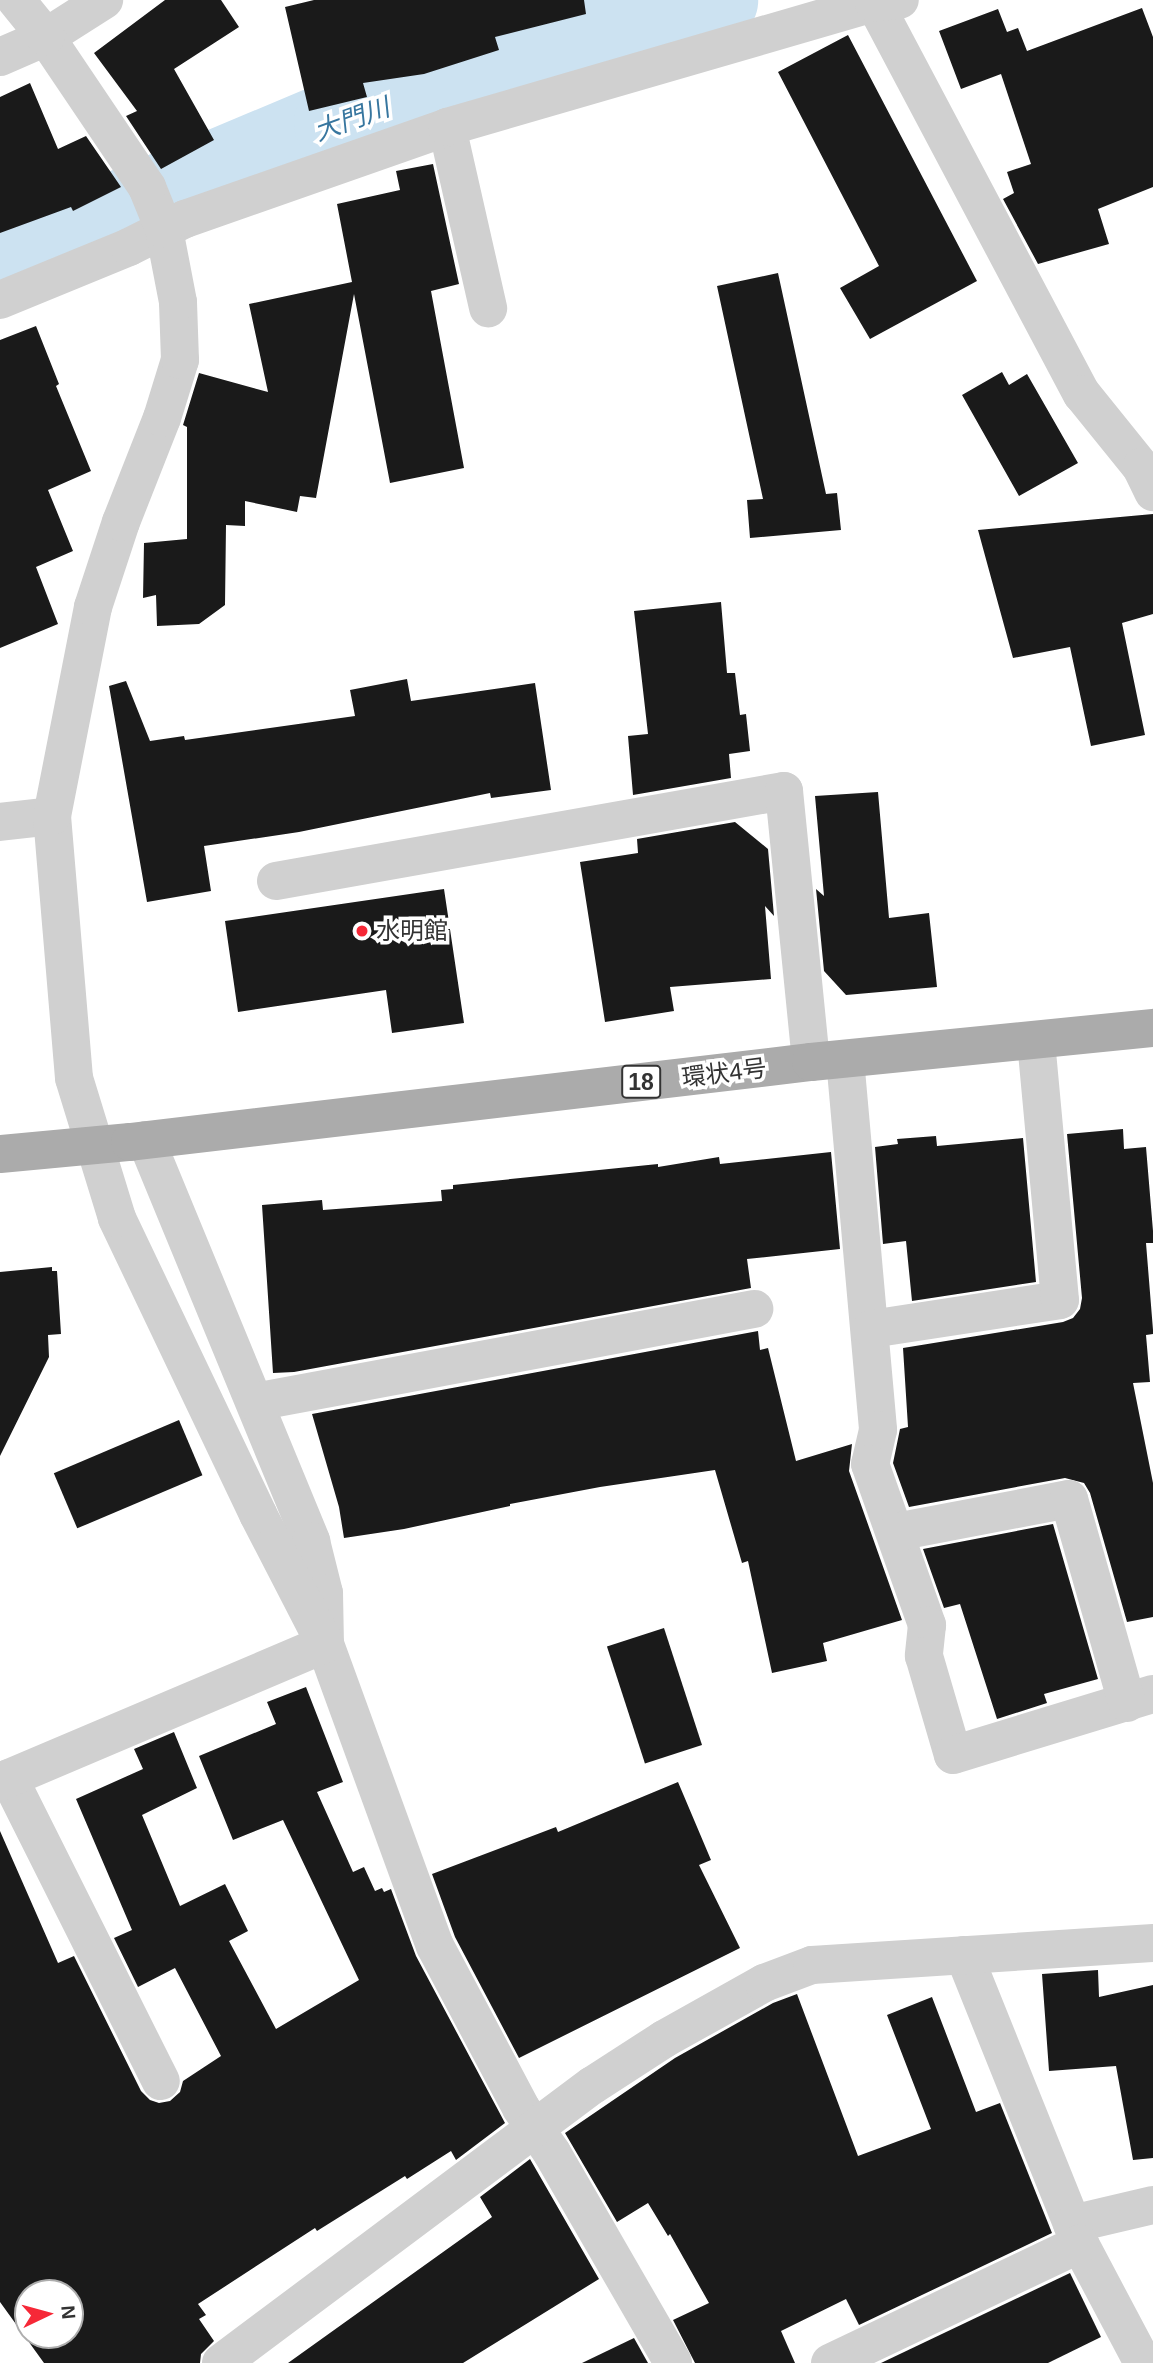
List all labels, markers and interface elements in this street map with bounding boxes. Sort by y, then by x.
water label: 大門川 [310,92,394,148]
place label: 水明館 [376,917,448,945]
marker: 水明館 [354,923,370,939]
street label: 環状4号 [680,1054,768,1092]
road number: 18 [620,1063,662,1102]
north arrow [14,2279,84,2349]
text: N [57,2305,79,2320]

